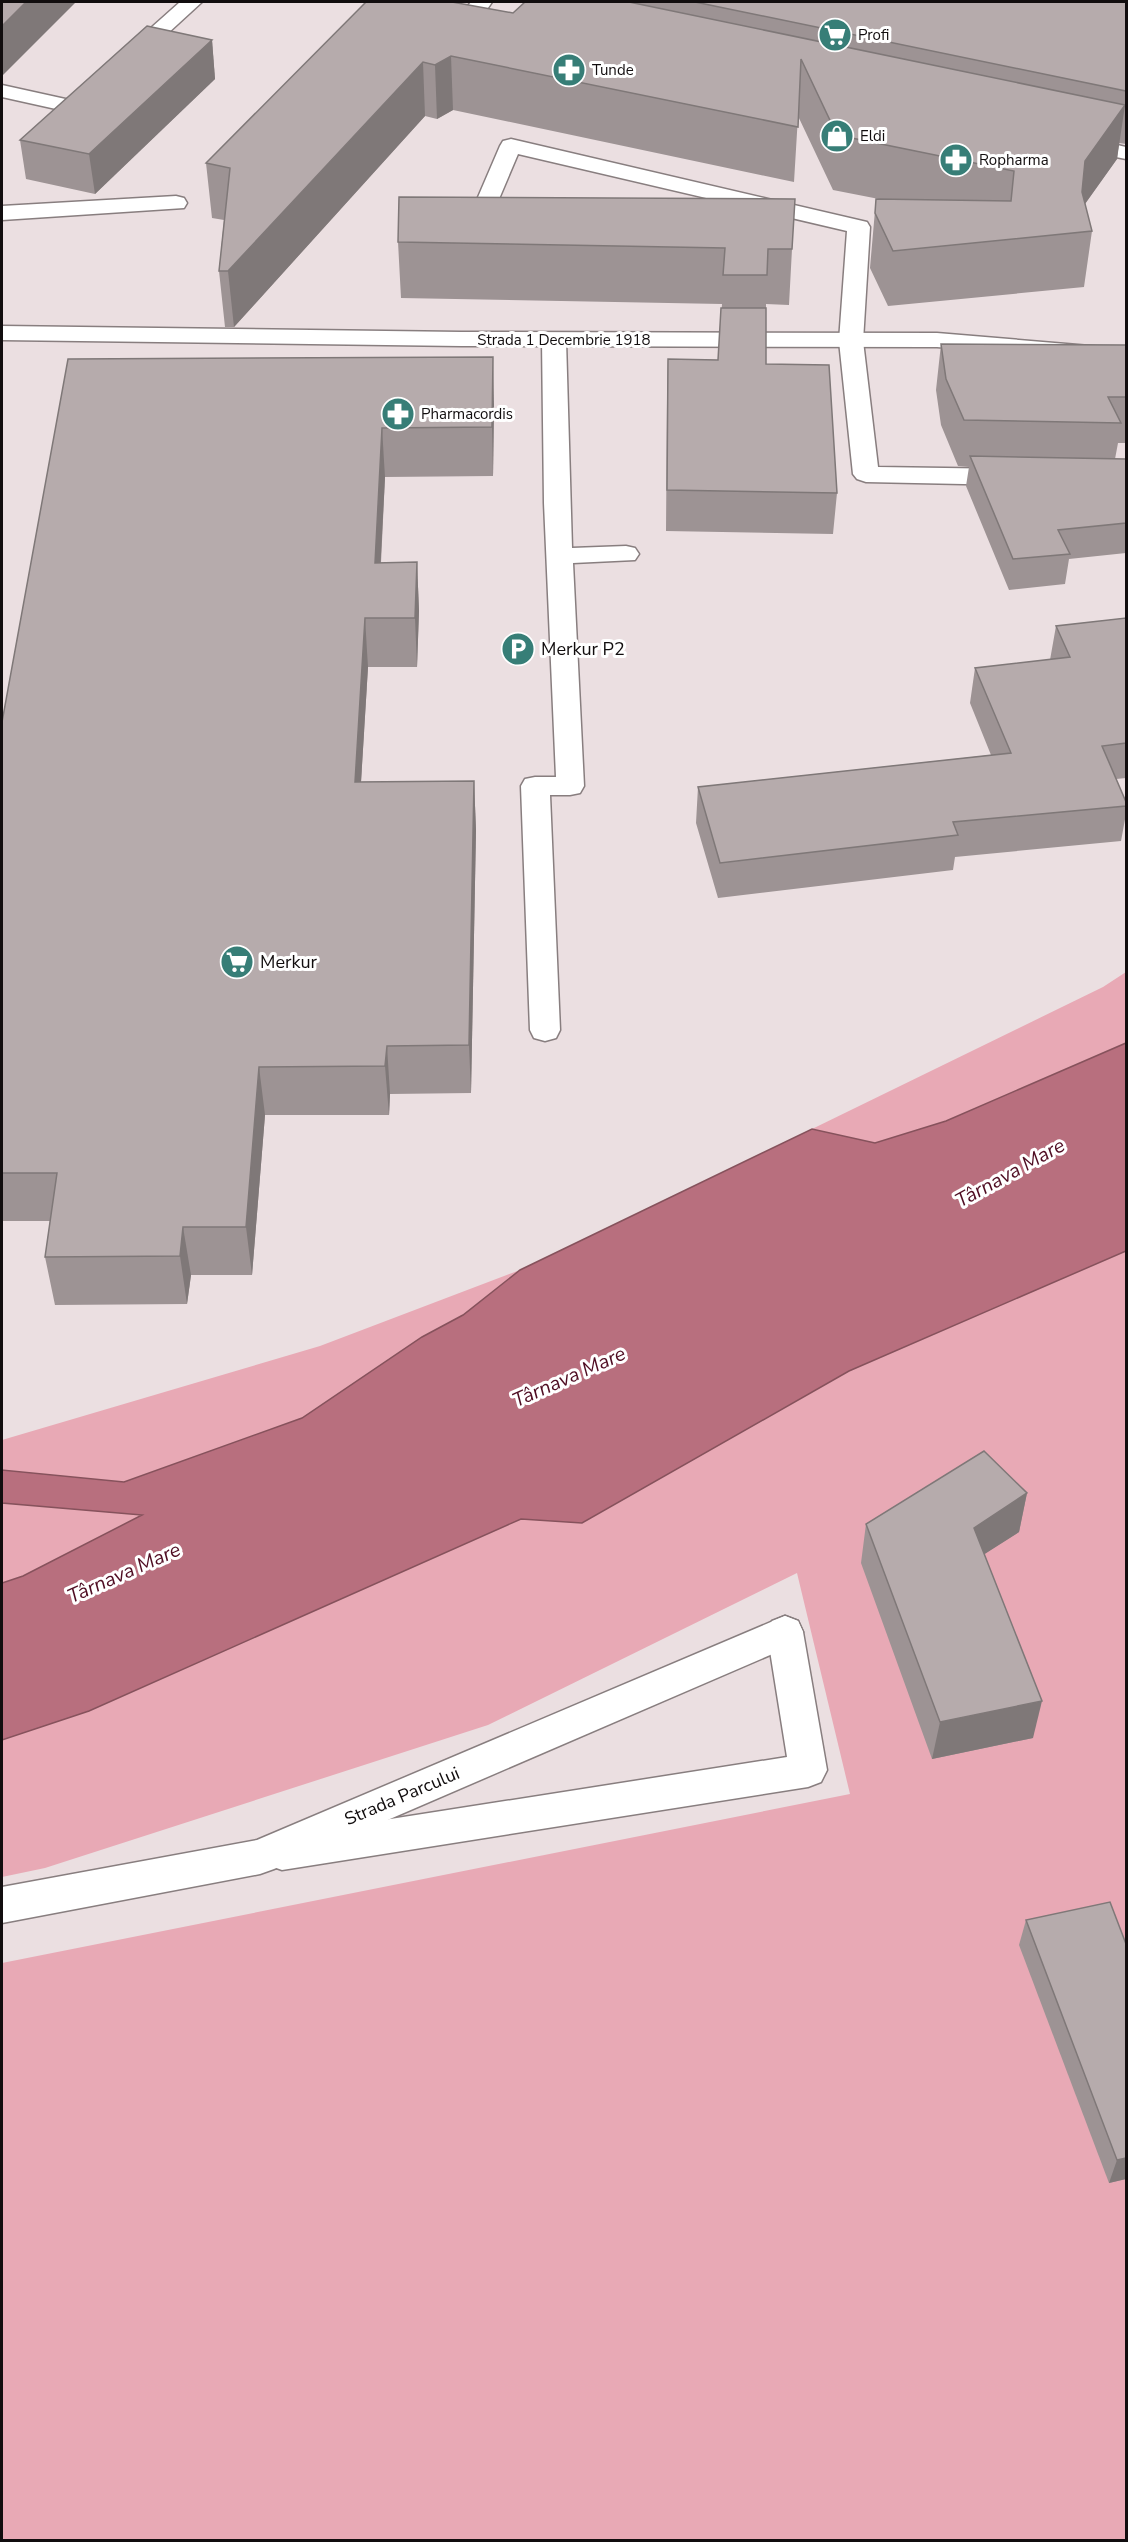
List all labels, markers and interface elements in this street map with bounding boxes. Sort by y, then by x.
supermarket icon: Profi [817,17,853,53]
place label: Profi [858,25,889,45]
pharmacy icon: Tunde [551,52,587,88]
place label: Tunde [592,60,634,80]
shop icon: Eldi [819,118,855,154]
place label: Eldi [860,126,885,146]
pharmacy icon: Ropharma [938,142,974,178]
place label: Ropharma [979,150,1049,170]
street label: Strada 1 Decembrie 1918 [477,330,651,350]
pharmacy icon: Pharmacordis [380,396,416,432]
place label: Pharmacordis [421,404,513,424]
parking icon: Merkur P2 [500,631,536,667]
place label: Merkur P2 [541,637,625,661]
supermarket icon: Merkur [219,944,255,980]
place label: Merkur [260,950,318,974]
water label: Târnava Mare [950,1132,1070,1214]
water label: Târnava Mare [508,1340,630,1414]
water label: Târnava Mare [63,1536,185,1610]
street label: Strada Parcului [341,1761,463,1831]

